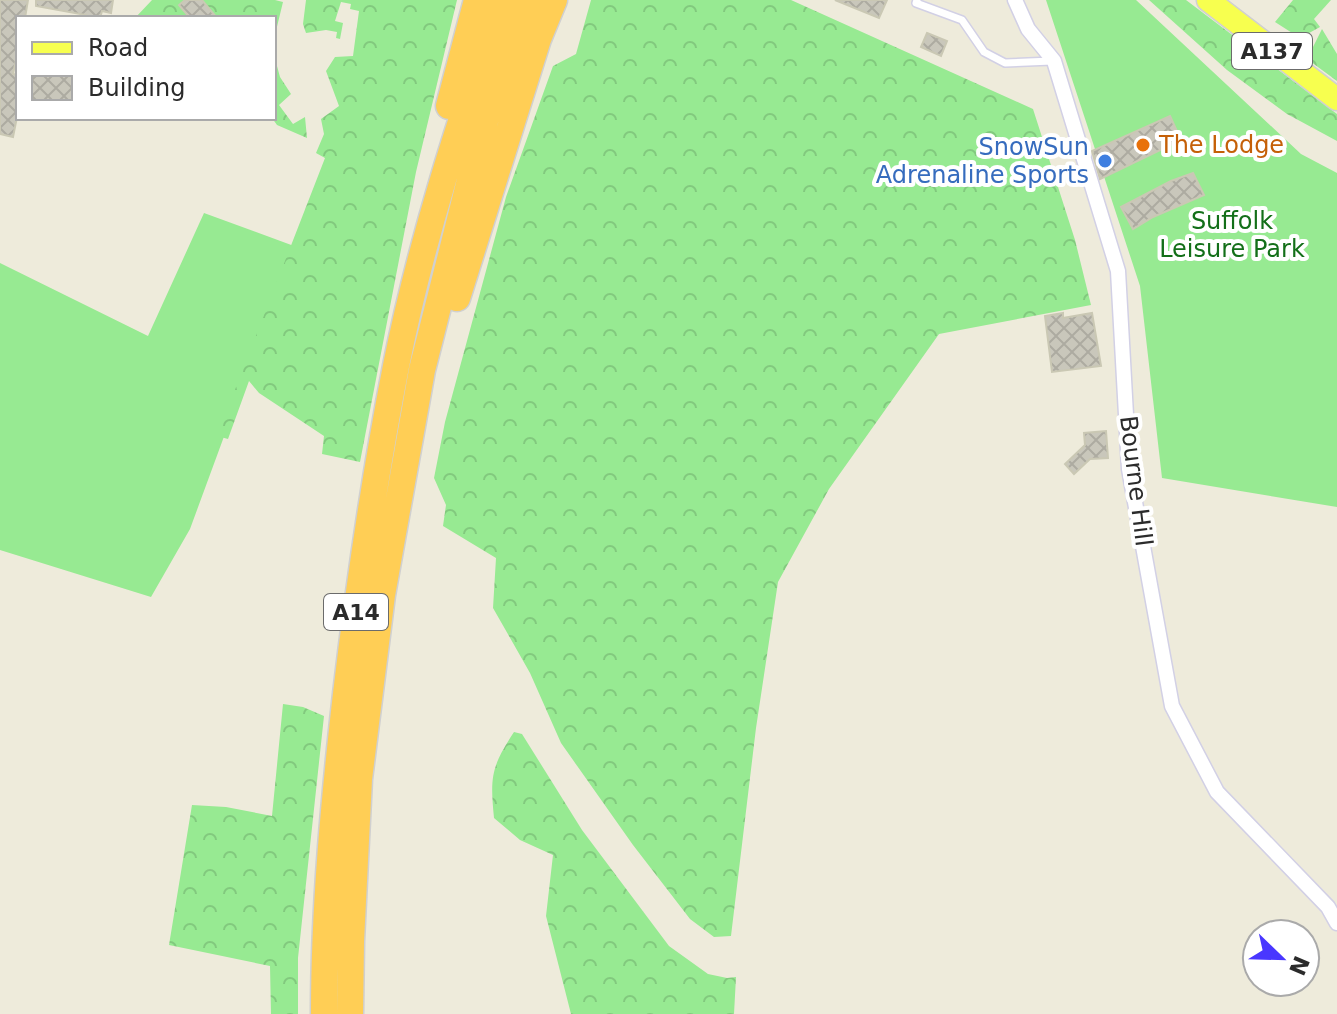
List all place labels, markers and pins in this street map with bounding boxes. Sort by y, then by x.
place label: The Lodge [1158,131,1284,159]
place label: SnowSun Adrenaline Sports [876,133,1089,189]
marker: The Lodge [1134,136,1152,154]
marker: SnowSun Adrenaline Sports [1096,152,1114,170]

